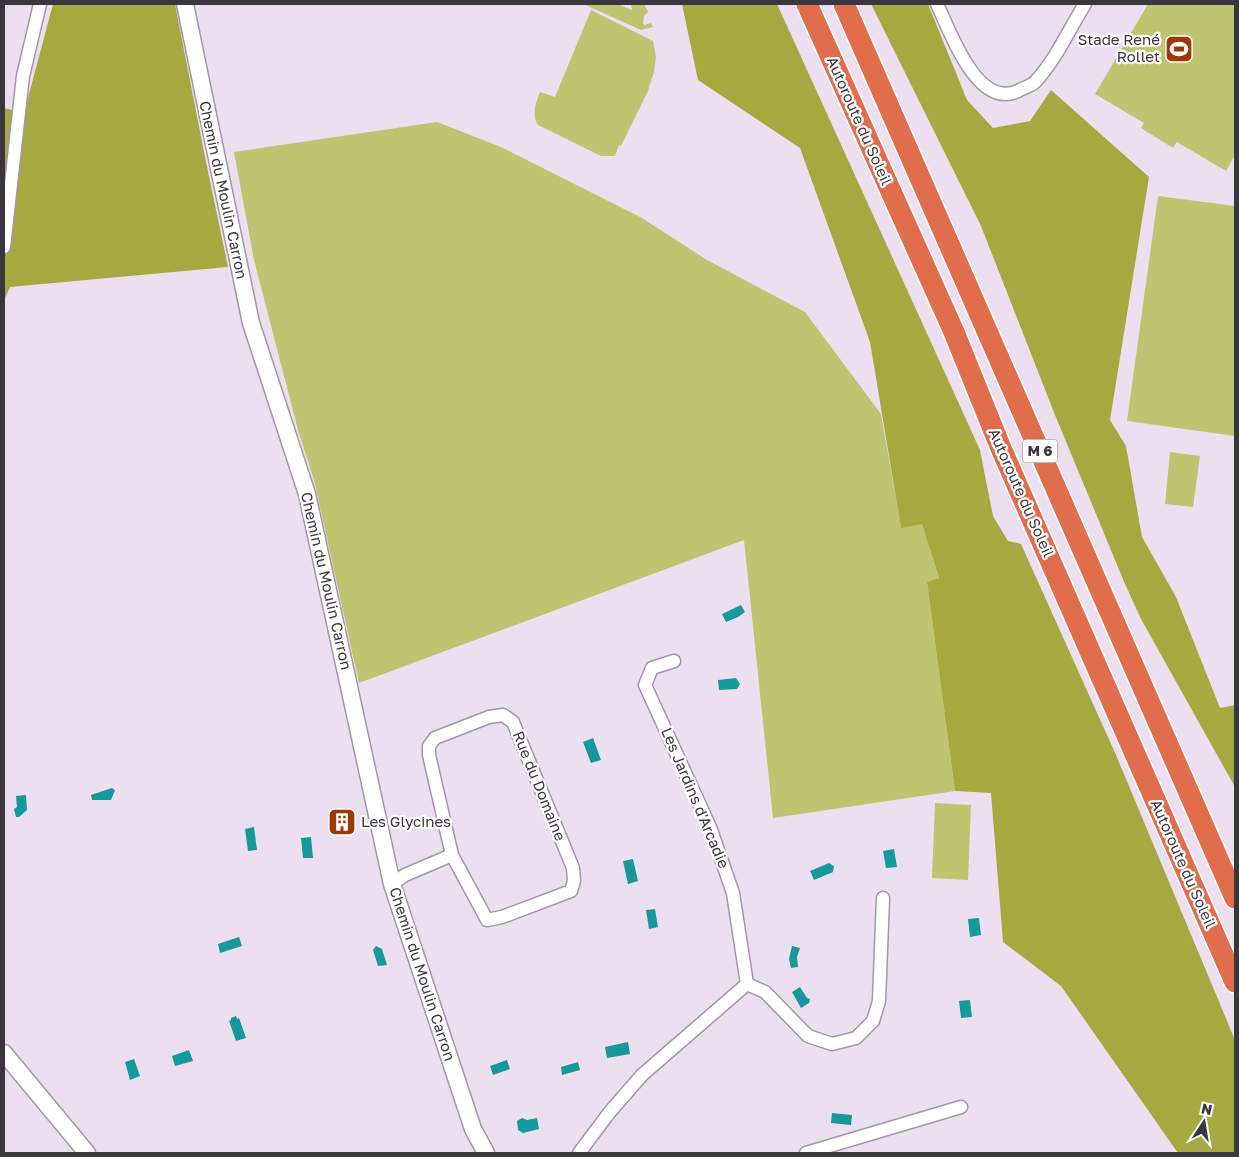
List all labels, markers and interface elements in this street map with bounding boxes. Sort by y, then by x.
place label: Stade René Rollet [1078,30,1160,65]
sports icon: Stade René Rollet [1164,34,1194,64]
street label: Autoroute du Soleil [823,53,896,188]
street label: Chemin du Moulin Carron [196,99,252,281]
street label: Autoroute du Soleil [985,425,1058,560]
road number: M 6 [1022,440,1058,462]
street label: Chemin du Moulin Carron [298,490,356,671]
street label: Les Jardins d'Arcadie [658,725,734,871]
street label: Rue du Domaine [510,728,570,843]
street label: Autoroute du Soleil [1147,796,1220,931]
building icon: Les Glycines [327,807,357,837]
place label: Les Glycines [361,812,451,830]
street label: Chemin du Moulin Carron [386,885,460,1063]
north arrow [1179,1097,1229,1147]
text: N [1200,1099,1214,1118]

